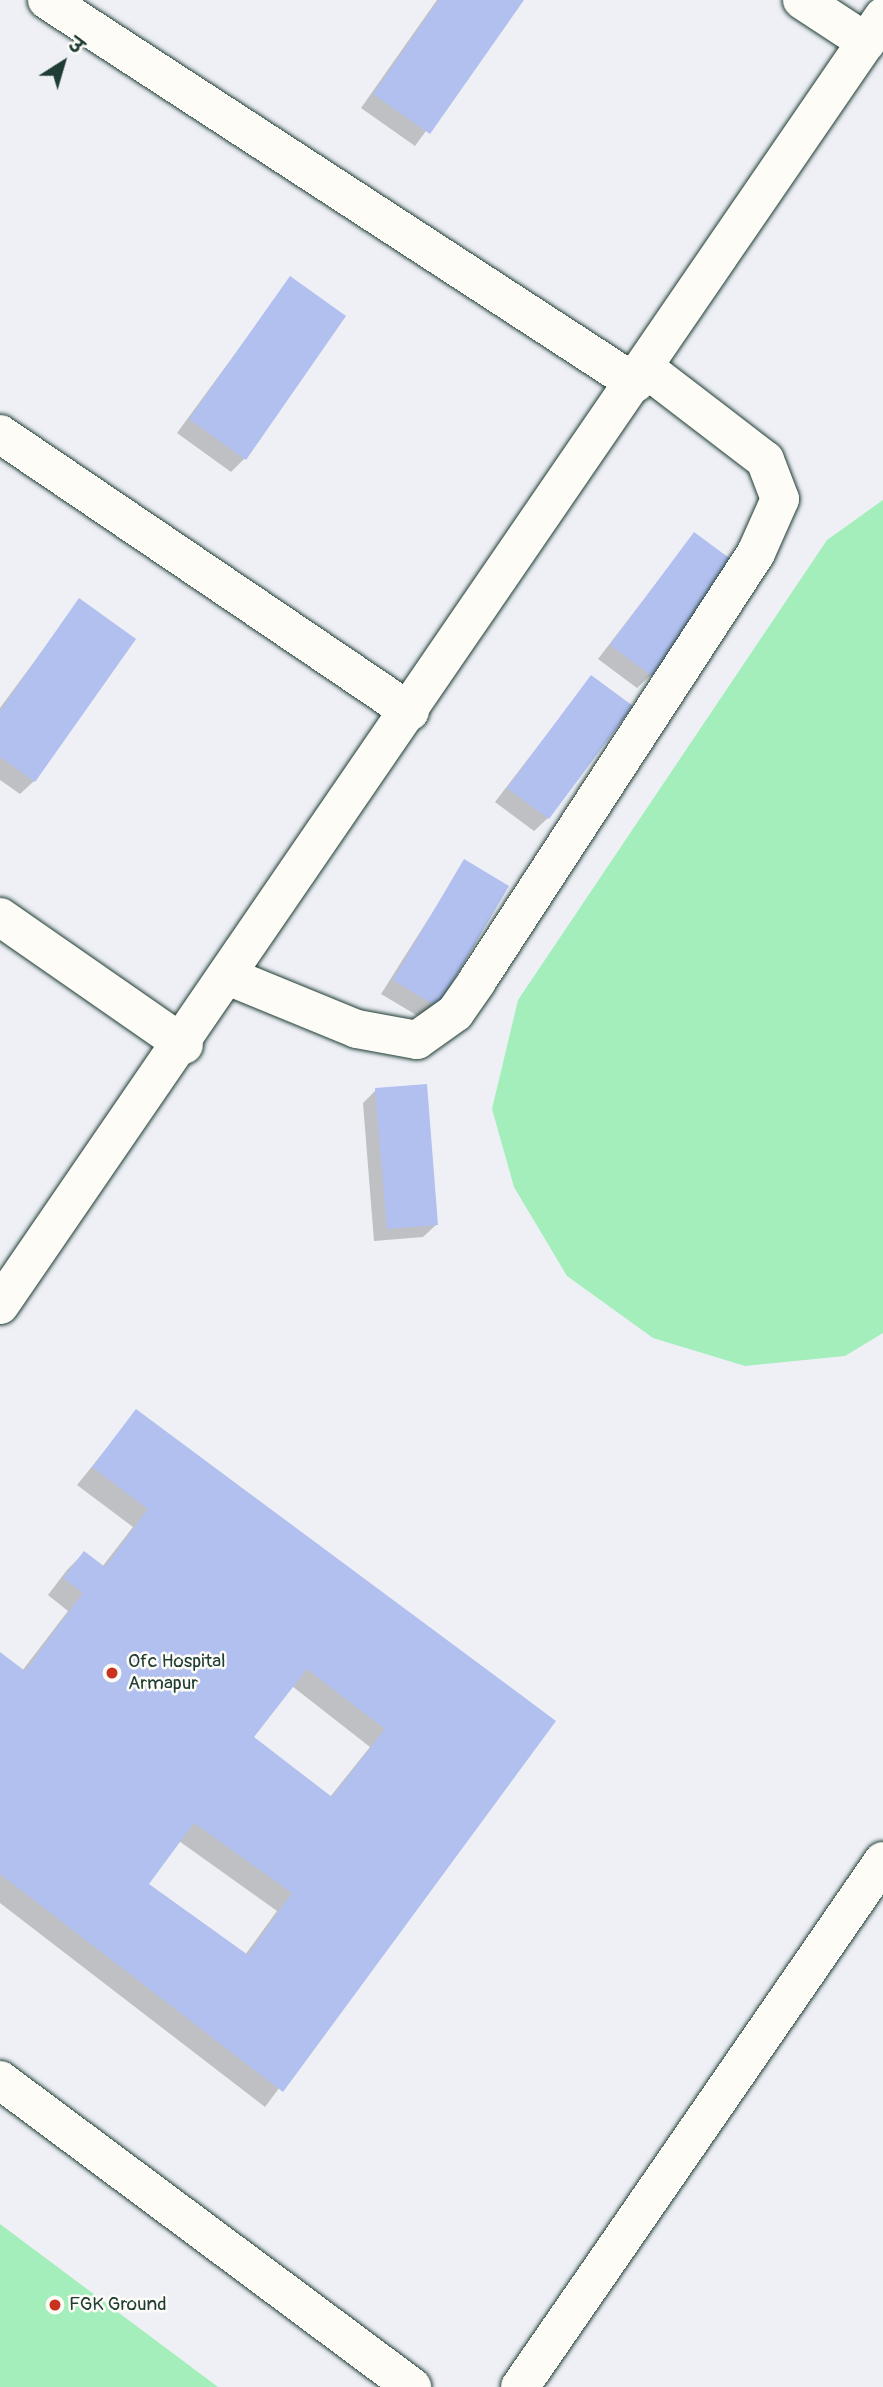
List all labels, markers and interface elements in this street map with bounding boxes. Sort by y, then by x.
north arrow [28,28,98,98]
text: उ [63,33,88,60]
place label: Ofc Hospital Armapur [128,1651,226,1695]
marker: Ofc Hospital Armapur [102,1663,122,1683]
place label: FGK Ground [69,2294,167,2316]
marker: FGK Ground [47,2297,63,2313]

